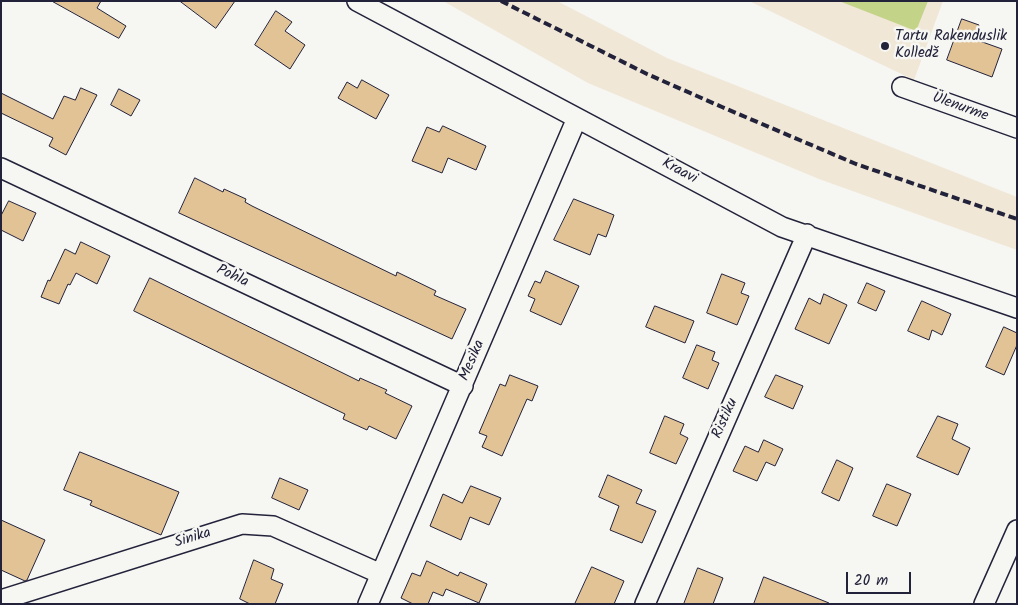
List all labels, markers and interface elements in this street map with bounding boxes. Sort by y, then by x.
place label: Tartu Rakenduslik Kolledž [895,28,1007,63]
marker: Tartu Rakenduslik Kolledž [879,40,891,52]
street label: Ülenurme [930,90,990,126]
street label: Kraavi [658,155,700,189]
street label: Pohla [213,262,251,292]
street label: Mesika [456,338,490,384]
street label: Ristiku [709,396,743,442]
street label: Sinika [173,525,213,553]
scale bar [848,562,913,594]
text: 20 m [854,569,888,593]

